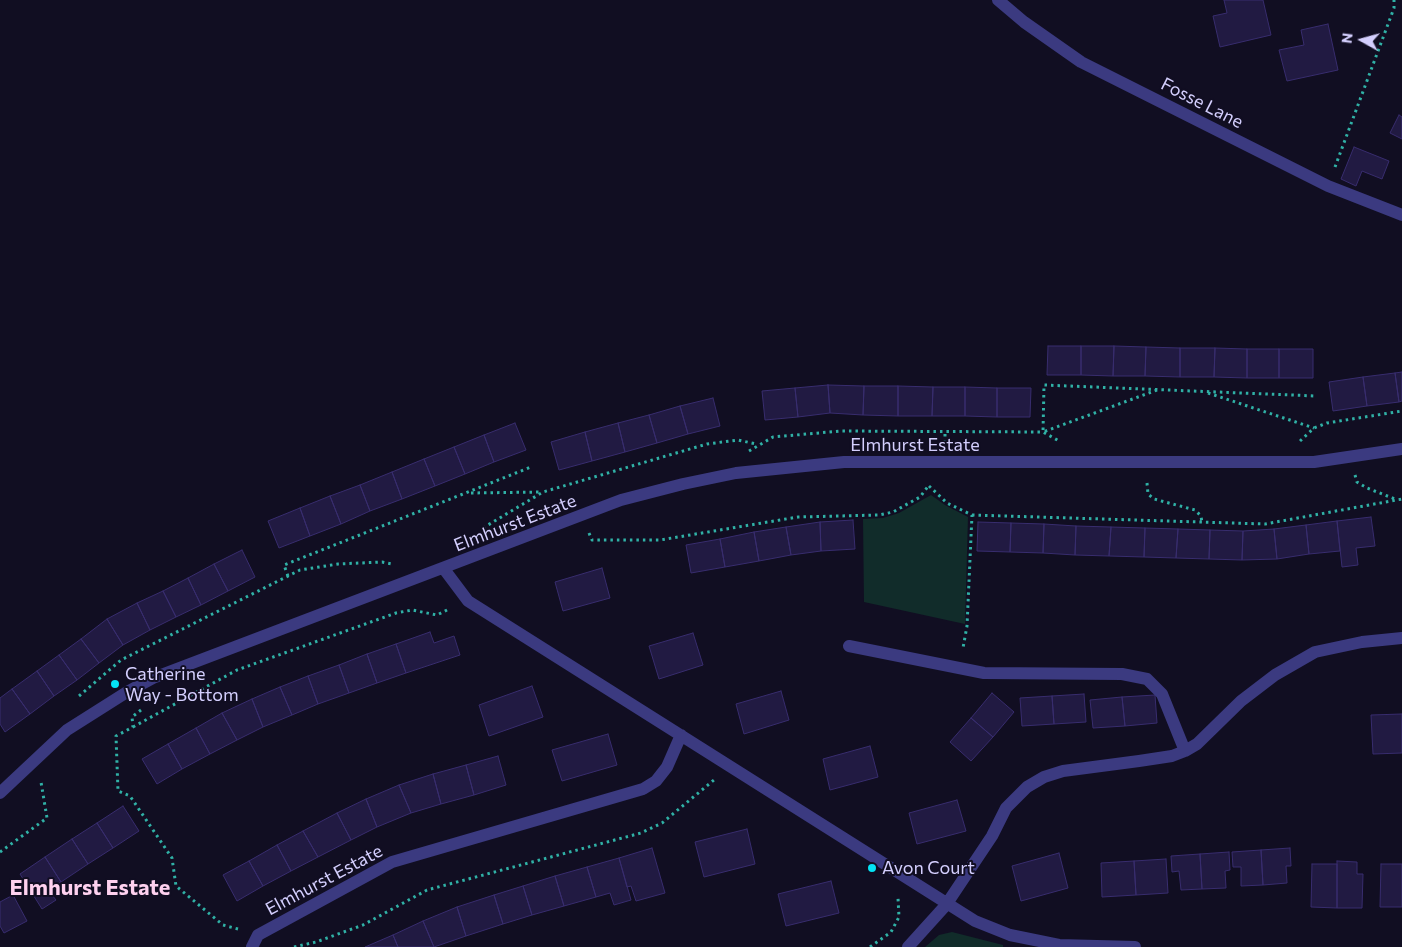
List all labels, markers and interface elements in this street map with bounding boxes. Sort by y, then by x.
north arrow [1337,15,1387,65]
text: N [1338,32,1356,44]
street label: Fosse Lane [1157,73,1247,133]
street label: Elmhurst Estate [850,434,980,456]
street label: Elmhurst Estate [451,490,579,556]
place label: Catherine Way - Bottom [125,663,239,706]
marker: Catherine Way - Bottom [109,678,121,690]
street label: Elmhurst Estate [262,840,386,920]
place label: Avon Court [882,857,975,879]
marker: Avon Court [866,862,878,874]
district label: Elmhurst Estate [10,875,170,901]

